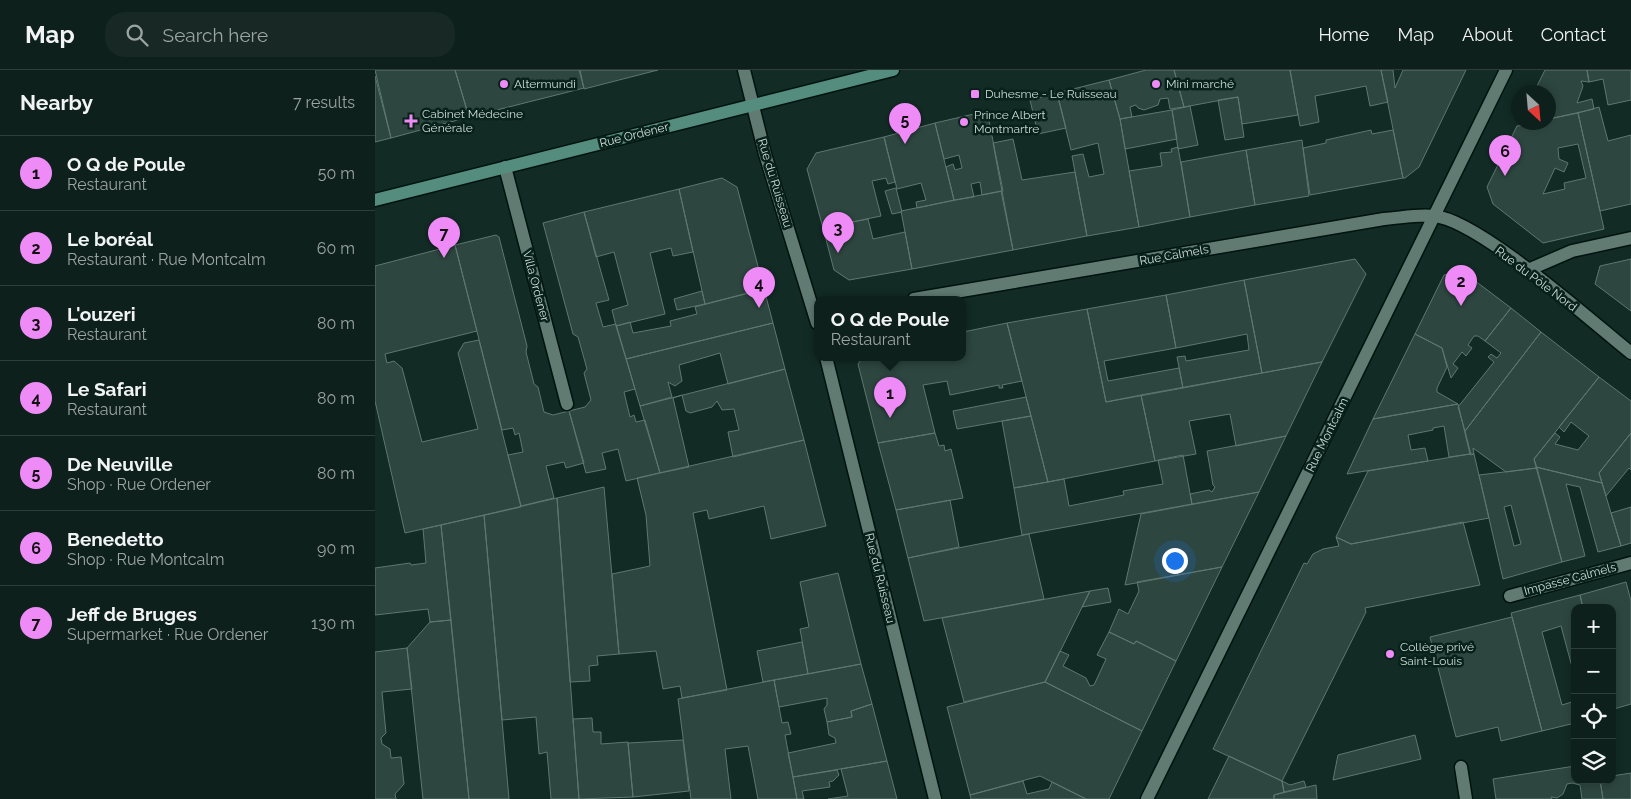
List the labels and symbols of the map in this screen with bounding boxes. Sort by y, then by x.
place label: Altermundi [514,77,576,91]
place label: Mini marché [1166,77,1234,91]
marker: Altermundi [498,78,510,90]
marker: Mini marché [1150,78,1162,90]
north arrow [1511,85,1556,130]
place label: Duhesme - Le Ruisseau [985,87,1117,101]
marker: Duhesme - Le Ruisseau [969,88,981,100]
pin: 5 [889,103,921,144]
place label: Cabinet Médecine Générale [422,107,523,135]
place label: Prince Albert Montmartre [974,108,1046,136]
marker: Cabinet Médecine Générale [404,114,418,128]
marker: Prince Albert Montmartre [958,116,970,128]
street label: Rue Ordener [598,119,671,150]
pin: 6 [1489,135,1521,176]
street label: Rue du Ruisseau [755,137,795,229]
pin: 3 [822,212,854,253]
pin: 7 [428,217,460,258]
street label: Rue Calmels [1138,242,1210,268]
street label: Rue du Pôle Nord [1493,244,1579,314]
street label: Villa Ordener [520,249,552,324]
pin: 2 [1445,265,1477,306]
pin: 4 [743,267,775,308]
pin: 1 [874,377,906,418]
street label: Rue Montcalm [1303,396,1351,474]
street label: Rue du Ruisseau [862,531,898,625]
your location [1162,548,1188,574]
street label: Impasse Calmels [1522,560,1618,598]
place label: Collège privé Saint-Louis [1400,640,1474,668]
marker: Collège privé Saint-Louis [1384,648,1396,660]

